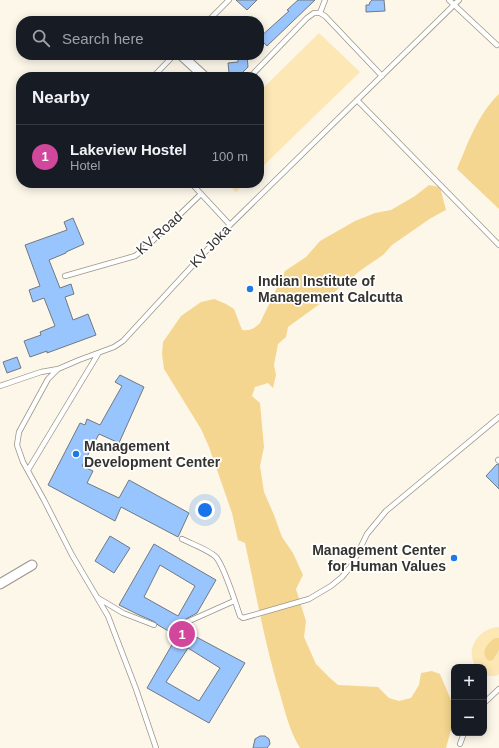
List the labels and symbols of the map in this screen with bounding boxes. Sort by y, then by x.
street label: KV Road [133,208,185,258]
street label: KV Joka [186,221,234,271]
place label: Indian Institute of Management Calcutta [258,273,403,305]
marker: Indian Institute of Management Calcutta [245,284,255,294]
place label: Management Development Center [84,438,221,470]
marker: Management Development Center [71,449,81,459]
your location [195,500,215,520]
place label: Management Center for Human Values [312,542,447,574]
marker: Management Center for Human Values [449,553,459,563]
pin: 1 [169,619,195,649]

